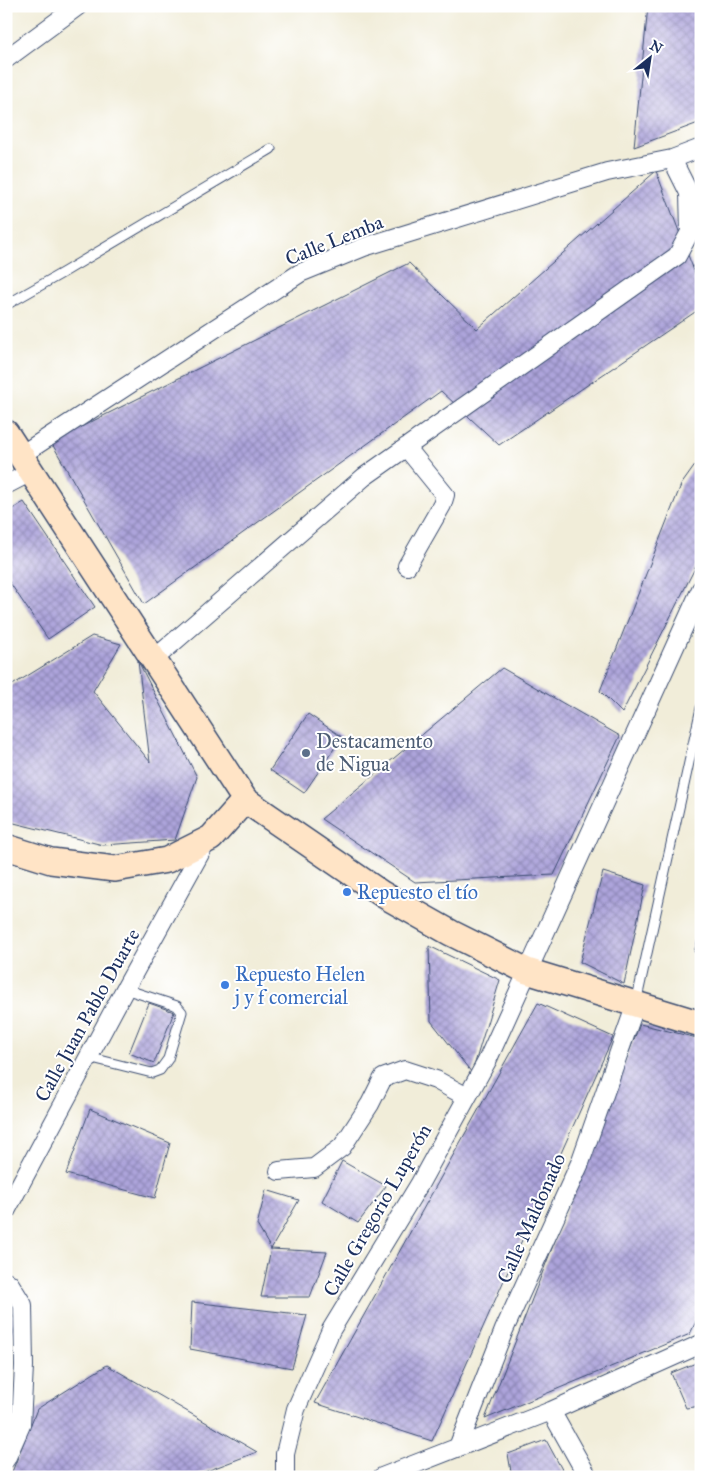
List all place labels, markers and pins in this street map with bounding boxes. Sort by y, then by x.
place label: Destacamento de Nigua [316,729,433,777]
marker: Destacamento de Nigua [300,747,312,759]
place label: Repuesto el tío [357,880,478,904]
marker: Repuesto el tío [341,886,353,898]
place label: Repuesto Helen j y f comercial [232,962,365,1009]
marker: Repuesto Helen j y f comercial [219,979,231,991]

